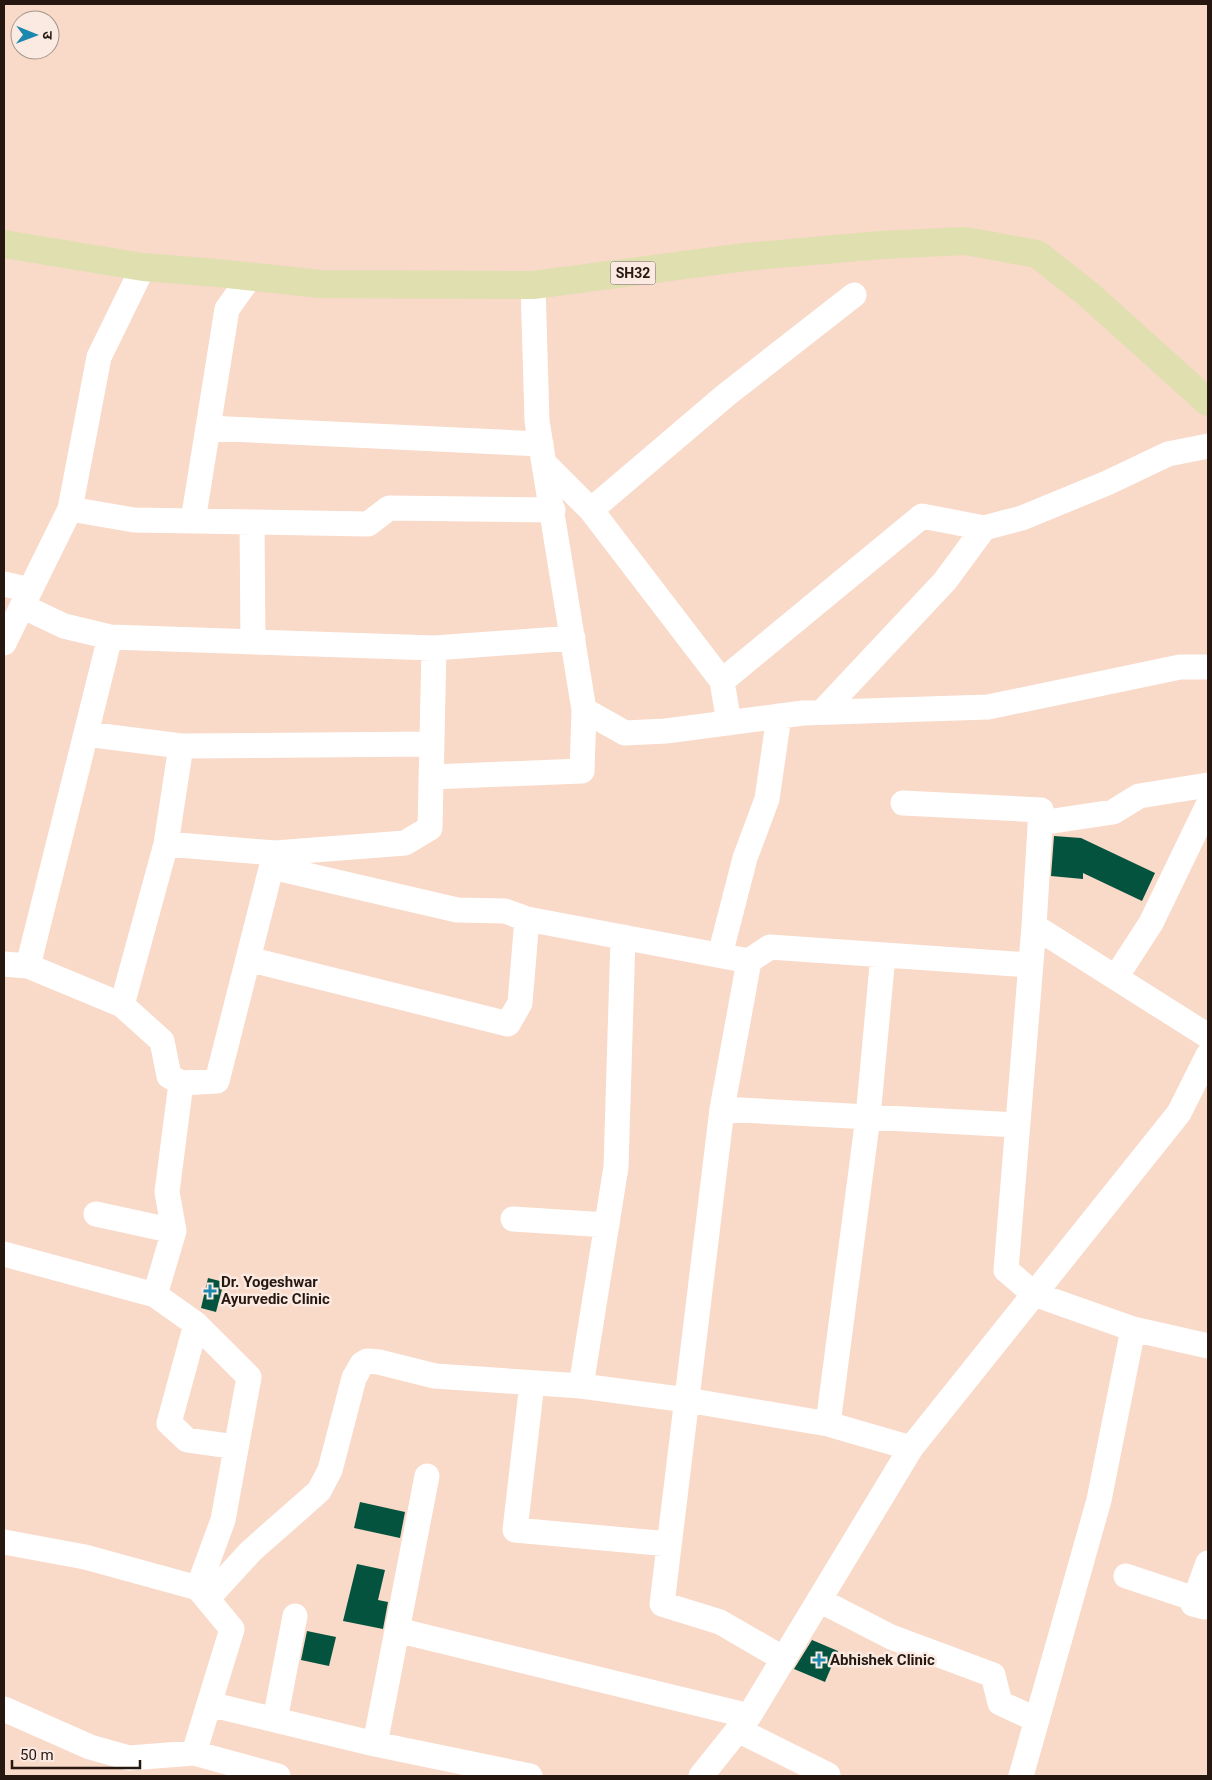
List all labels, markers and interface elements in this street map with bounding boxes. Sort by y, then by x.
north arrow [10,10,60,60]
text: उ [40,31,56,40]
road number: SH32 [610,262,656,284]
place label: Dr. Yogeshwar Ayurvedic Clinic [221,1273,330,1308]
marker: Dr. Yogeshwar Ayurvedic Clinic [203,1284,217,1298]
place label: Abhishek Clinic [830,1651,935,1669]
marker: Abhishek Clinic [812,1653,826,1667]
scale bar [12,1738,140,1770]
text: 50 m [20,1746,54,1764]

